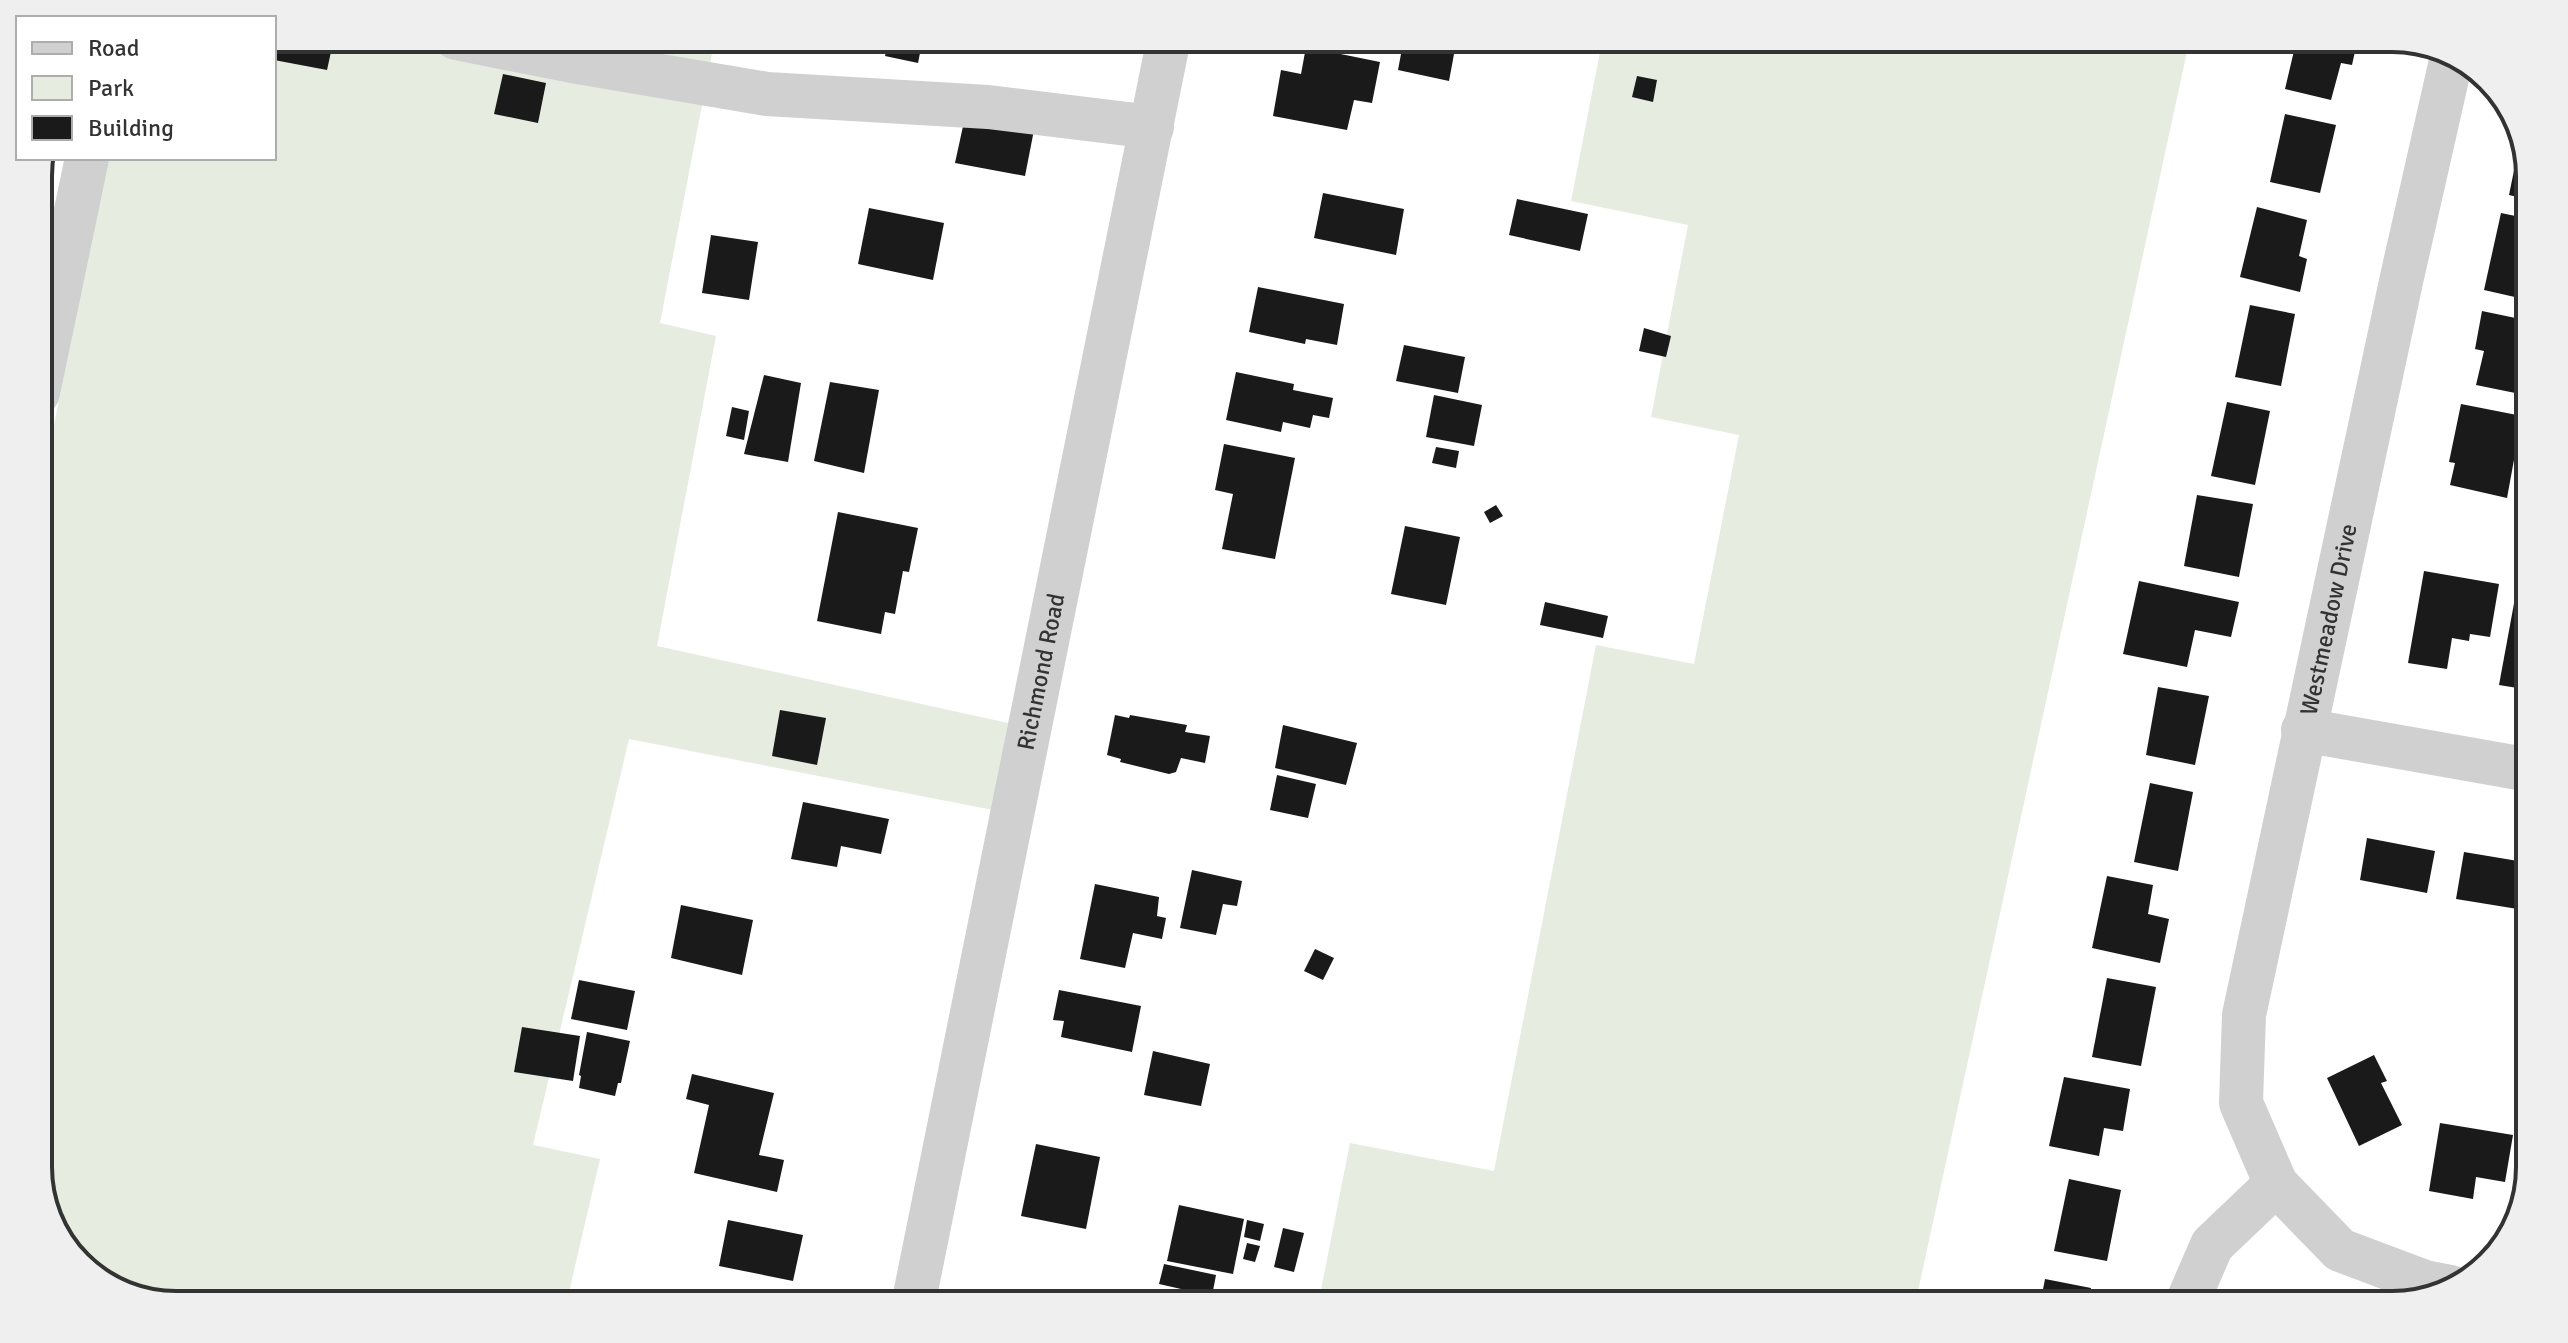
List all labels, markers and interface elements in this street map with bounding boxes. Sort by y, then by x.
legend [16,16,276,160]
text: Road [88,33,139,63]
text: Park [88,73,134,103]
text: Building [88,113,174,143]
street label: Westmeadow Drive [2294,521,2364,718]
street label: Richmond Road [1010,591,1071,753]

